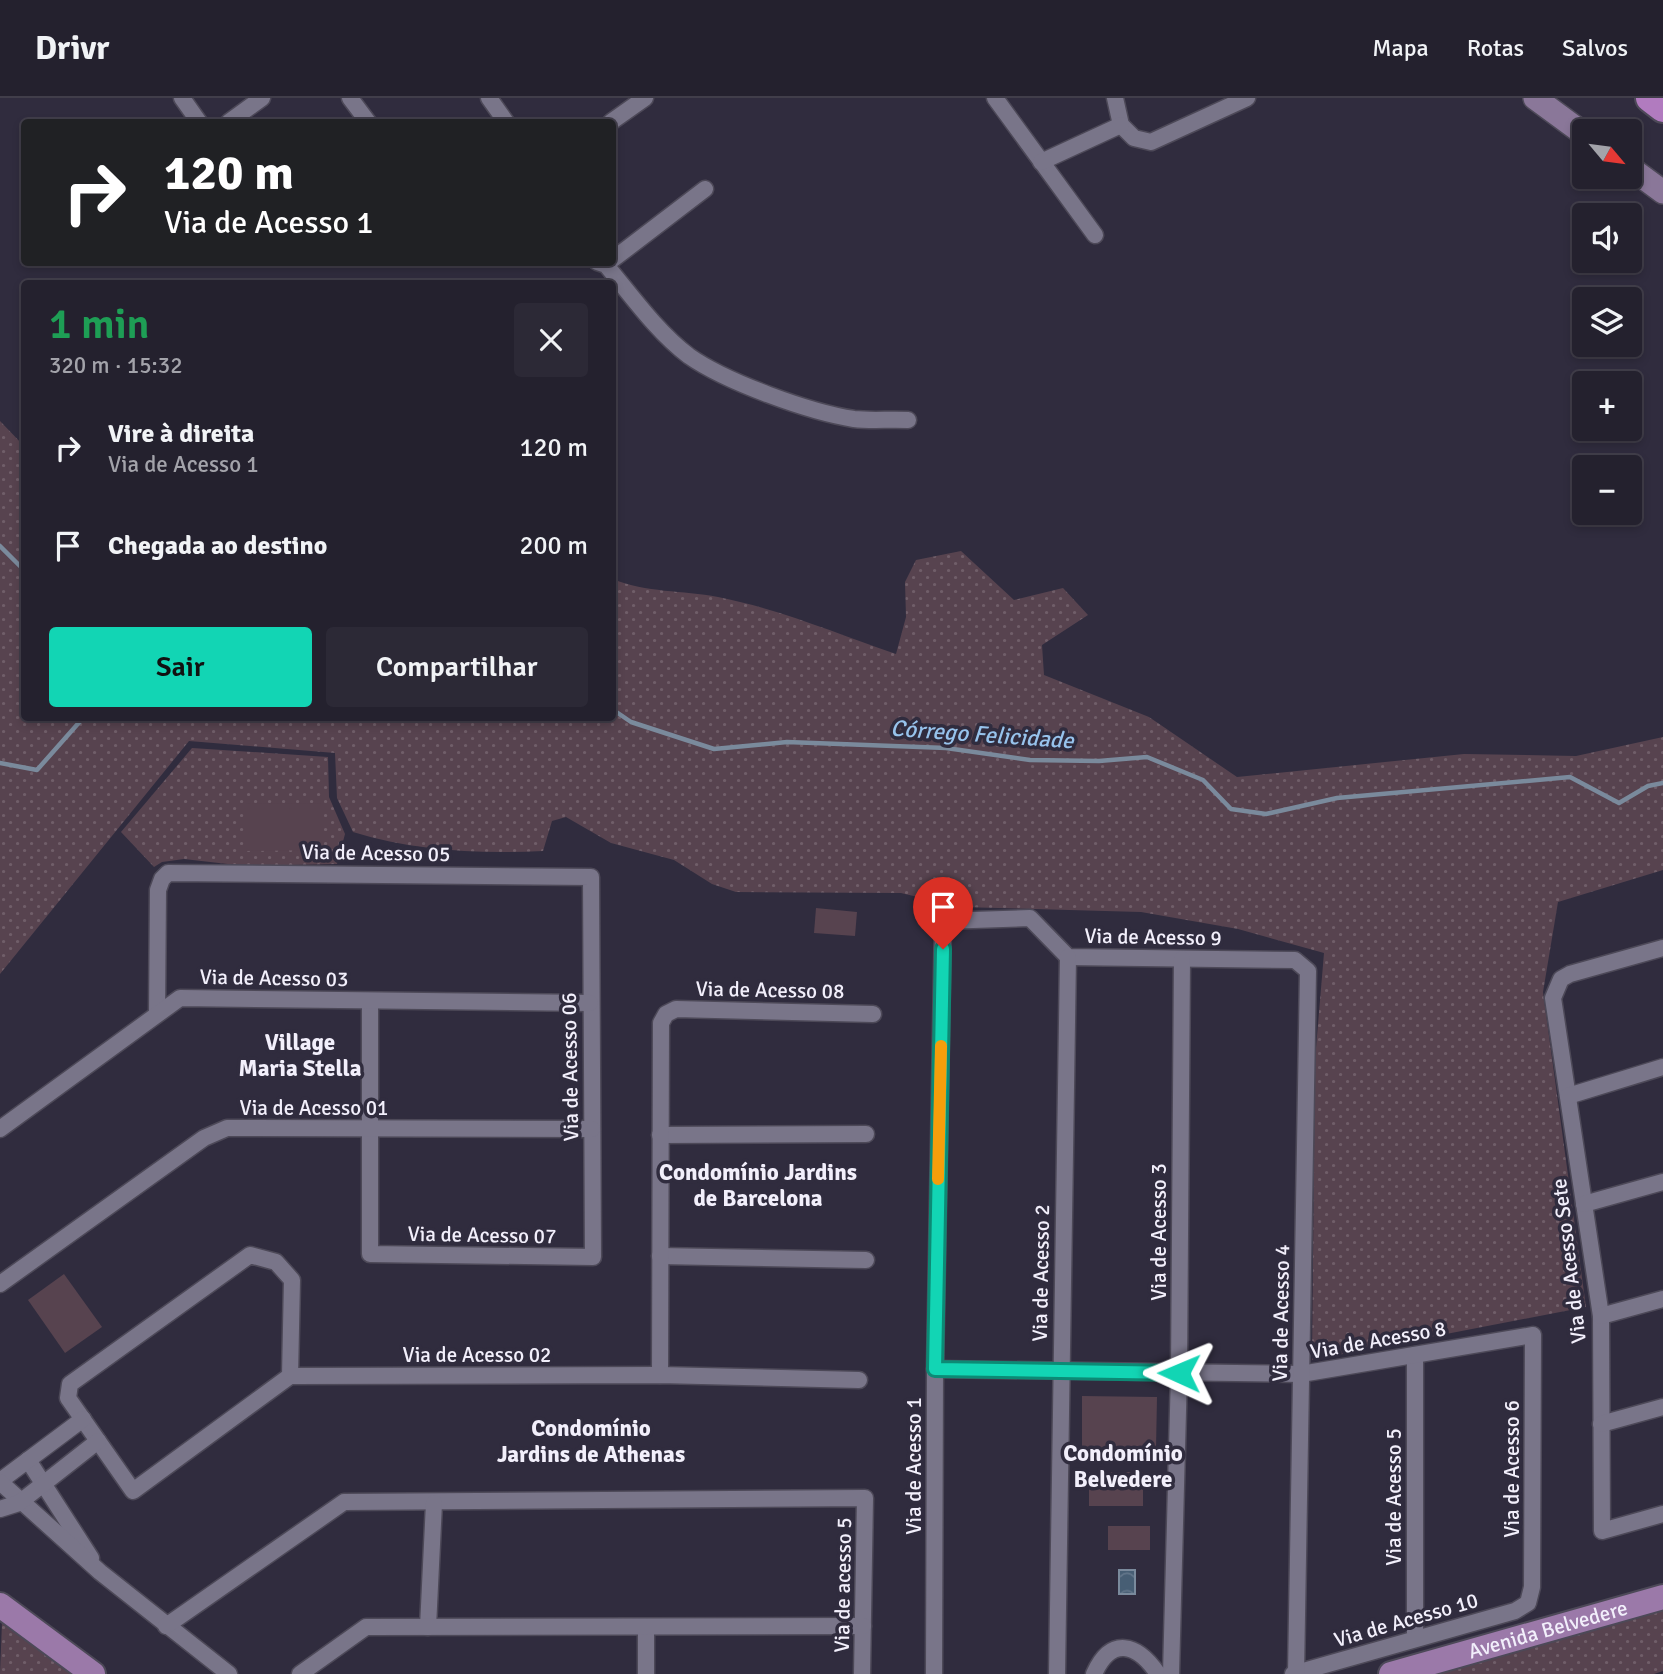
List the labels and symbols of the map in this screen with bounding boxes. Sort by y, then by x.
north arrow [1572,119,1642,189]
water label: Córrego Felicidade [890,714,1076,755]
street label: Via de Acesso 05 [301,839,451,867]
pin [913,877,973,949]
street label: Via de Acesso 9 [1084,923,1222,951]
street label: Via de Acesso 03 [199,964,349,992]
street label: Via de Acesso 08 [695,976,845,1004]
street label: Via de Acesso 06 [556,992,584,1142]
district label: Village Maria Stella [239,1028,362,1083]
street label: Via de Acesso 01 [240,1095,388,1121]
district label: Condomínio Jardins de Barcelona [659,1158,857,1213]
street label: Via de Acesso 3 [1146,1163,1172,1301]
street label: Via de Acesso Sete [1546,1177,1592,1345]
street label: Via de Acesso 2 [1027,1204,1055,1342]
street label: Via de Acesso 07 [407,1221,557,1249]
street label: Via de Acesso 4 [1267,1244,1295,1382]
street label: Via de Acesso 8 [1308,1315,1448,1365]
position arrow [1142,1336,1216,1410]
street label: Via de Acesso 02 [403,1342,551,1368]
street label: Via de Acesso 1 [901,1397,927,1535]
street label: Via de Acesso 6 [1499,1400,1525,1538]
district label: Condomínio Jardins de Athenas [497,1414,685,1469]
street label: Via de Acesso 5 [1381,1428,1407,1566]
district label: Condomínio Belvedere [1063,1439,1183,1494]
street label: Via de acesso 5 [829,1517,857,1653]
street label: Via de Acesso 10 [1331,1587,1481,1653]
street label: Avenida Belvedere [1465,1595,1630,1665]

